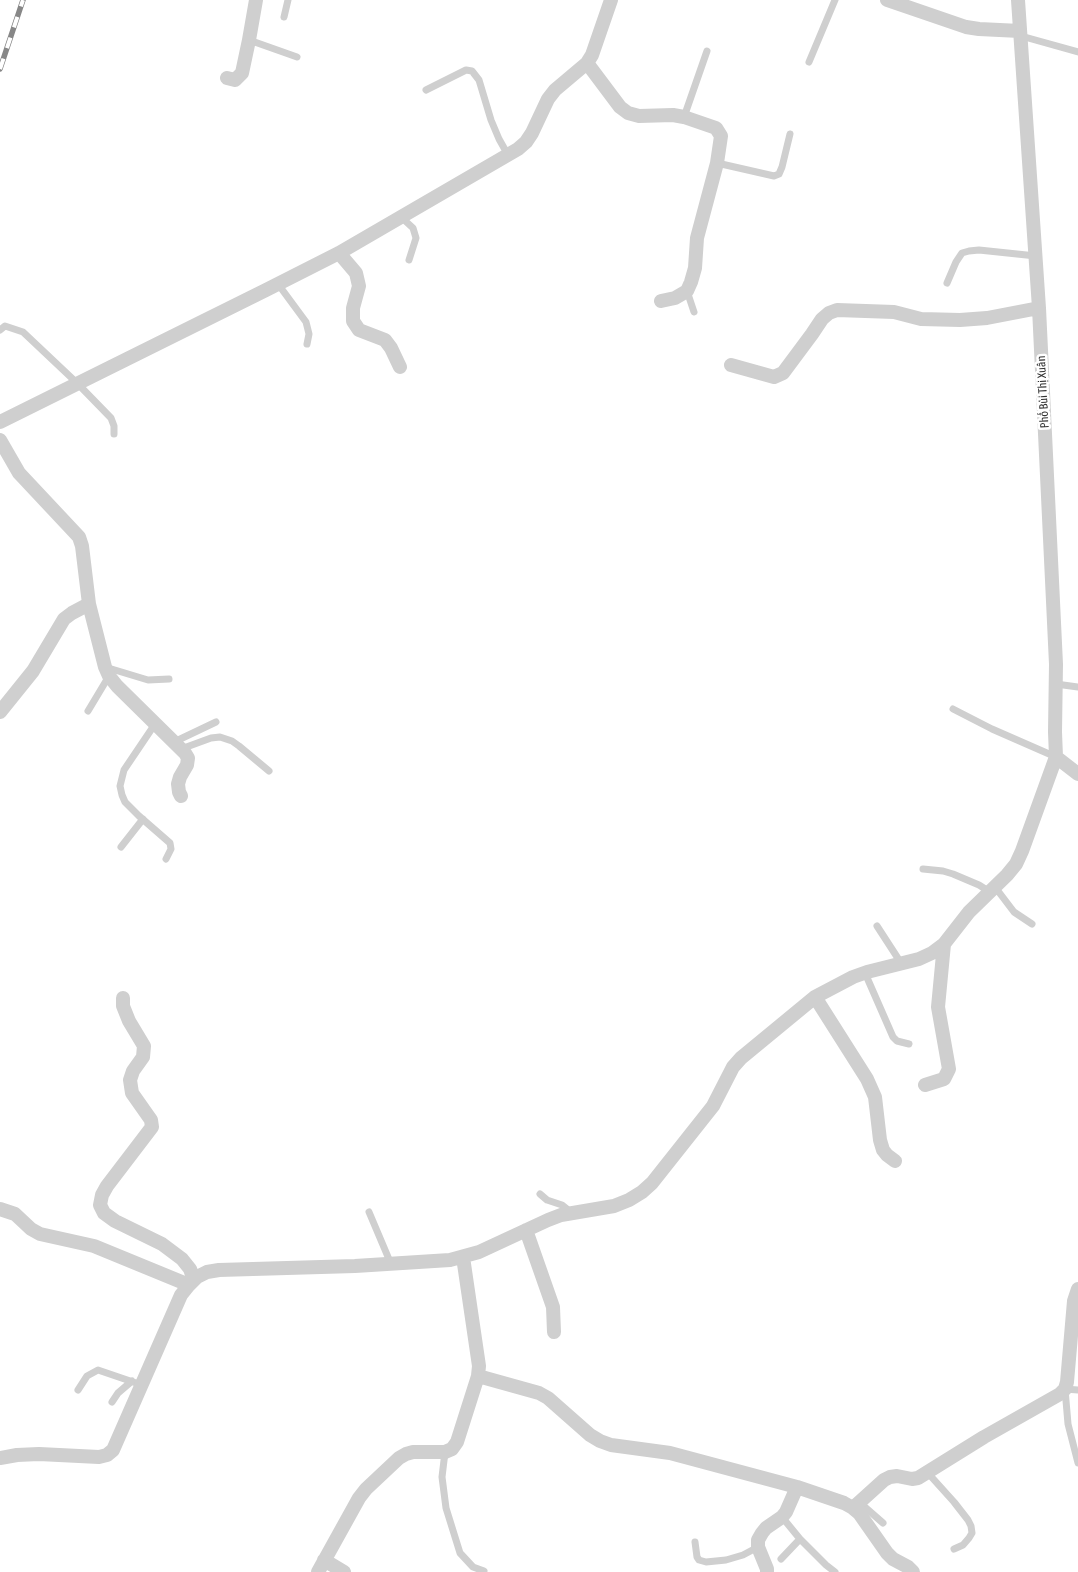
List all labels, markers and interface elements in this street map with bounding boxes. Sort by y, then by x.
street label: Phố Bùi Thị Xuân [1034,355,1052,429]

